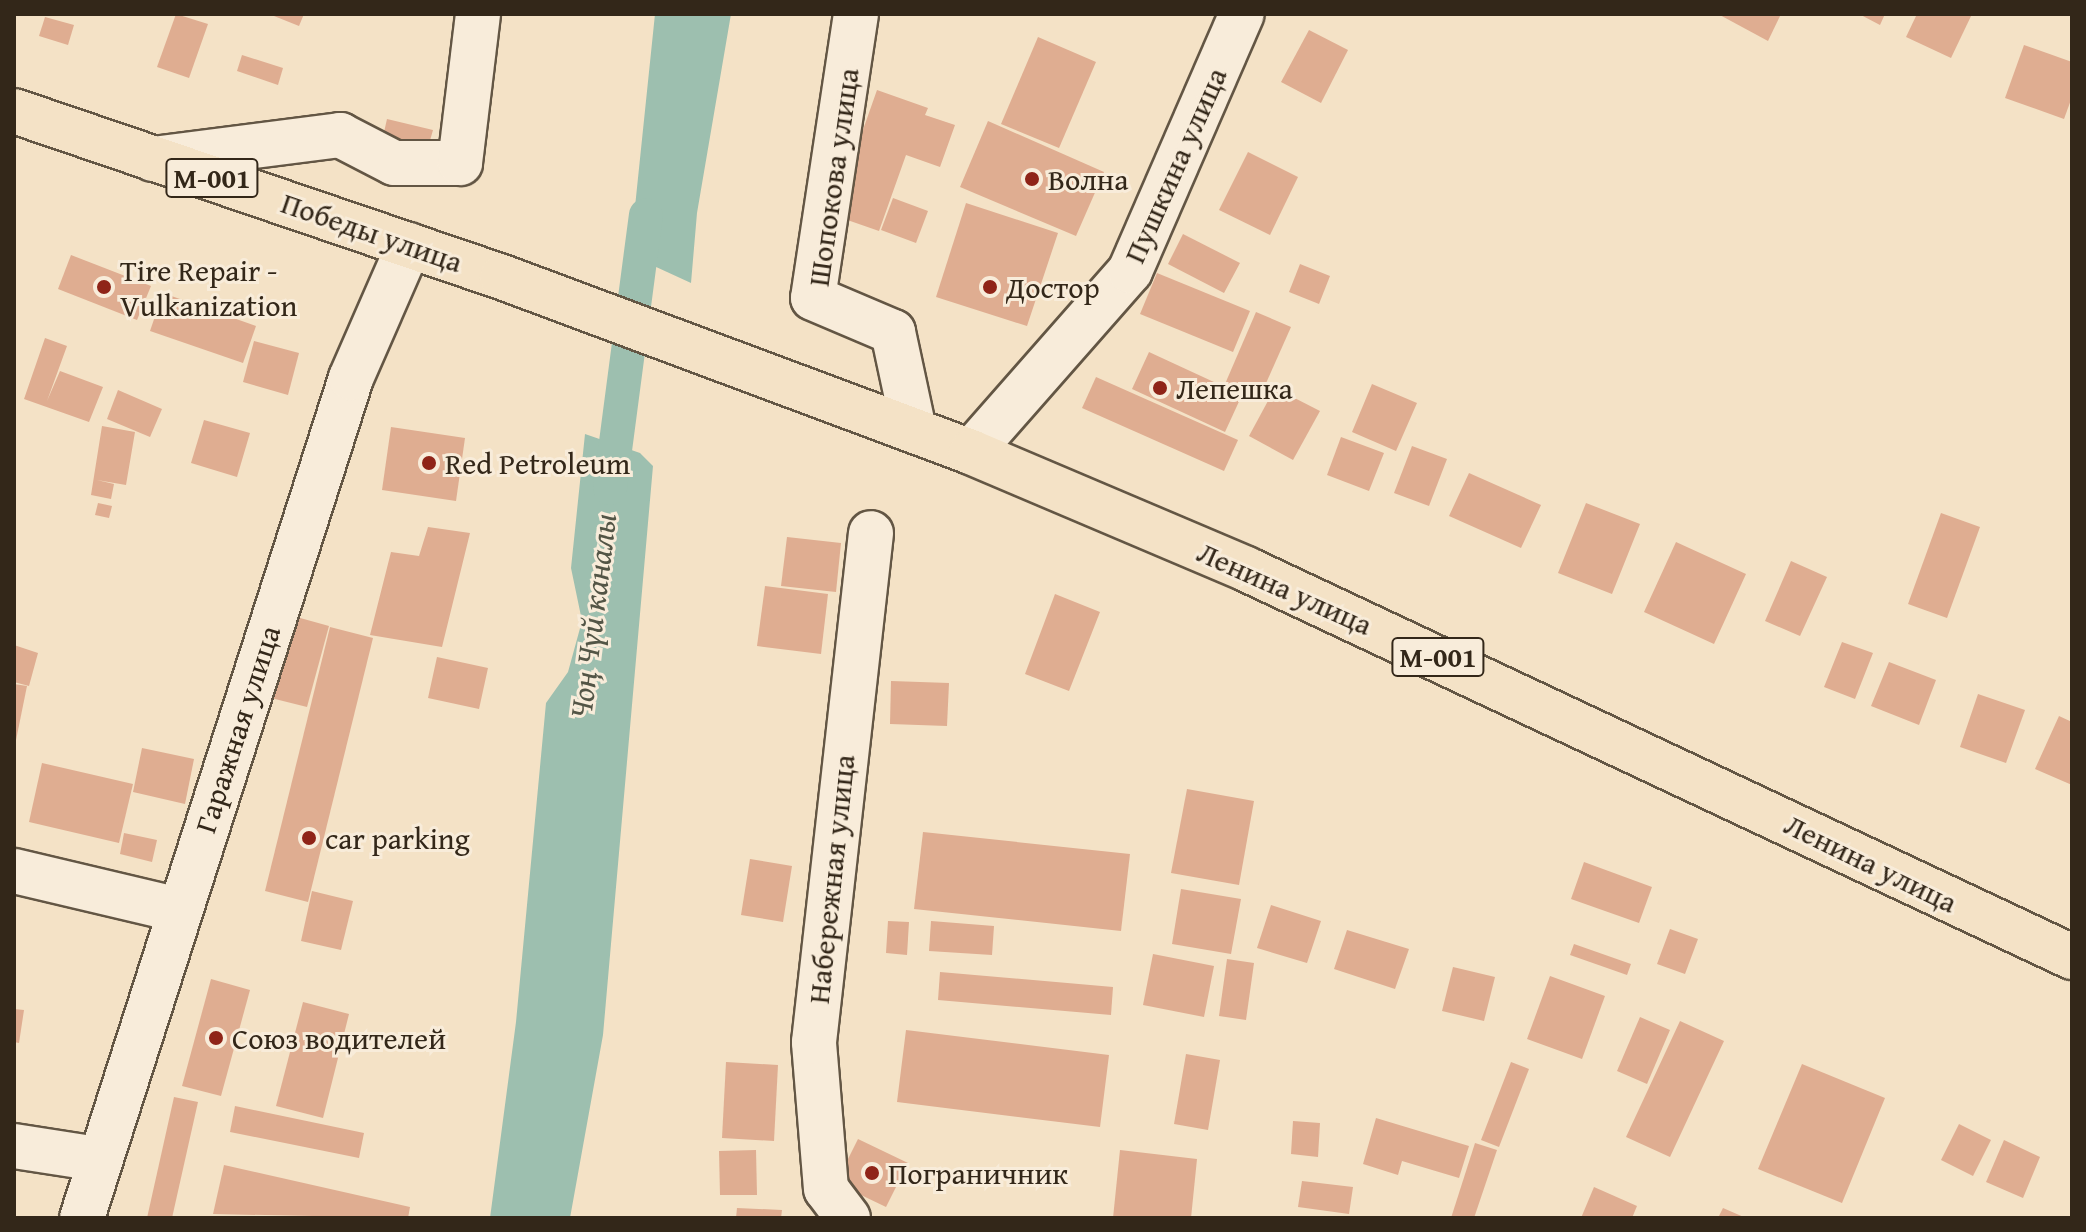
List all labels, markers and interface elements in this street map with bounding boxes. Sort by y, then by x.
street label: Пушкина улица [1116,62,1234,268]
street label: Шопокова улица [800,65,866,289]
road number: М-001 [164,154,260,202]
place label: Волна [1048,161,1129,197]
marker: Волна [1023,170,1041,188]
street label: Победы улица [277,184,467,280]
place label: Tire Repair - Vulkanization [120,252,297,322]
place label: Достор [1006,269,1100,305]
marker: Tire Repair - Vulkanization [95,278,113,296]
marker: Достор [981,278,999,296]
place label: Лепешка [1176,370,1293,406]
marker: Лепешка [1151,379,1169,397]
place label: Red Petroleum [445,445,630,481]
marker: Red Petroleum [420,454,438,472]
water label: Чоң Чүй каналы [561,511,625,721]
street label: Ленина улица [1192,533,1378,643]
street label: Гаражная улица [187,621,287,837]
road number: М-001 [1390,633,1486,681]
street label: Набережная улица [800,753,862,1005]
street label: Ленина улица [1779,806,1963,920]
place label: car parking [325,820,470,856]
marker: car parking [300,829,318,847]
place label: Союз водителей [232,1020,446,1056]
marker: Союз водителей [207,1029,225,1047]
place label: Пограничник [888,1155,1068,1191]
marker: Пограничник [863,1164,881,1182]

